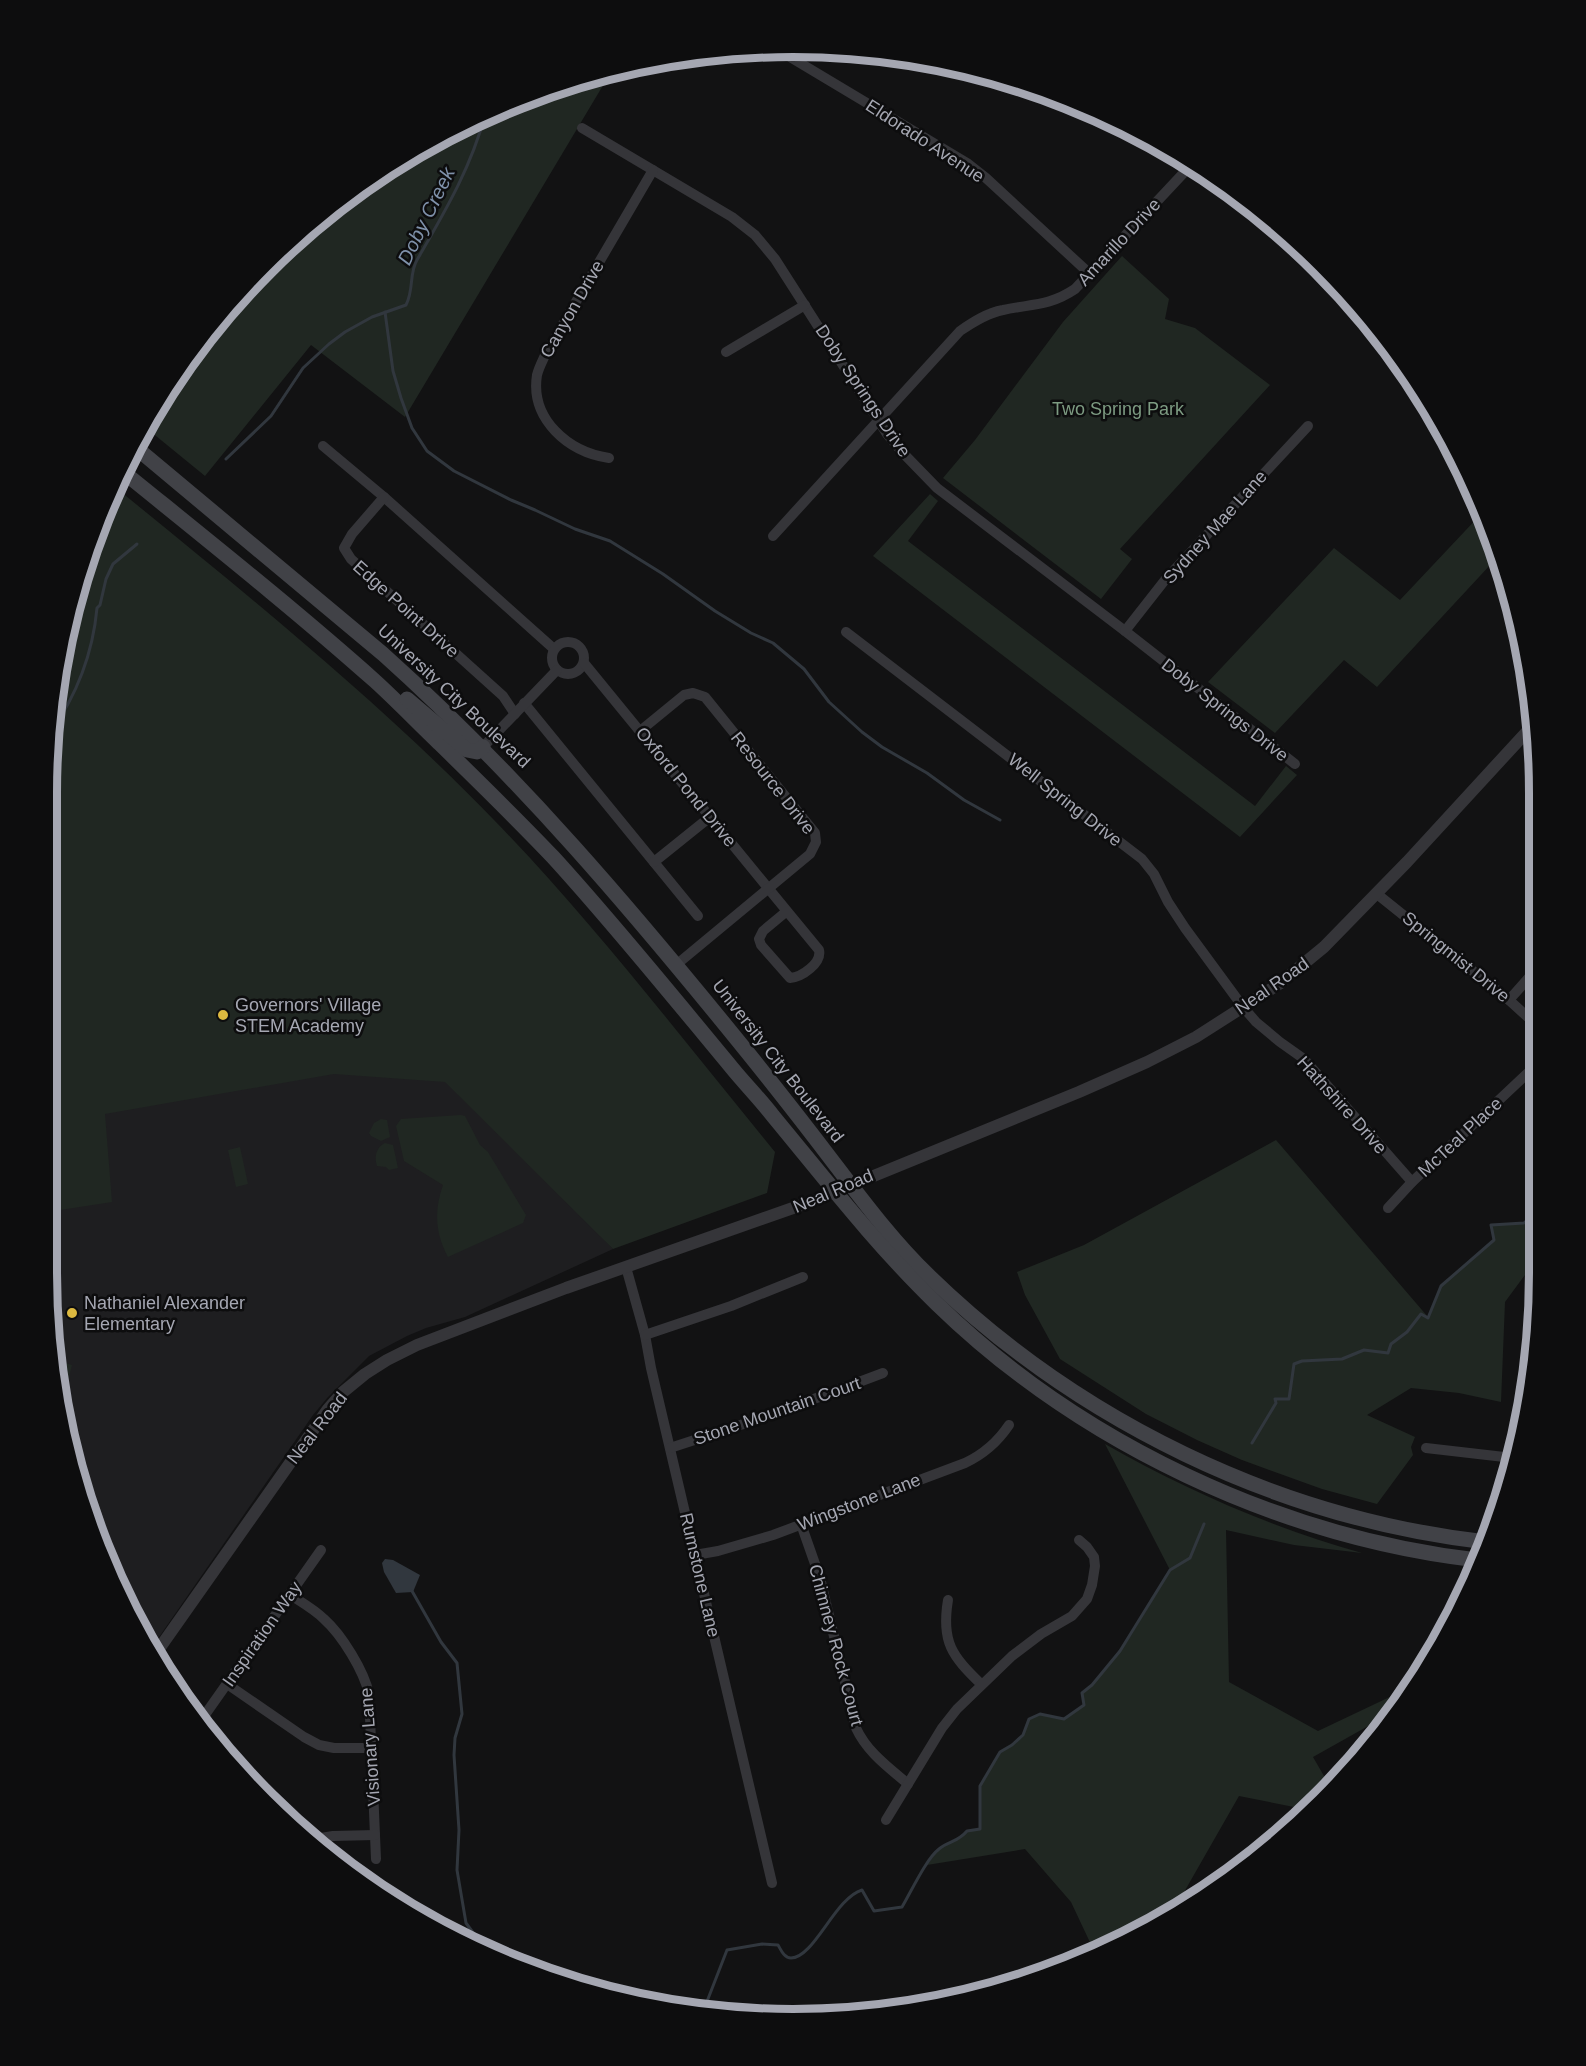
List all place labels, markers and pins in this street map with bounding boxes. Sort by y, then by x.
place label: Governors' Village STEM Academy [235,995,381,1036]
marker: Governors' Village STEM Academy [216,1008,230,1022]
place label: Nathaniel Alexander Elementary [84,1293,245,1334]
marker: Nathaniel Alexander Elementary [65,1306,79,1320]

